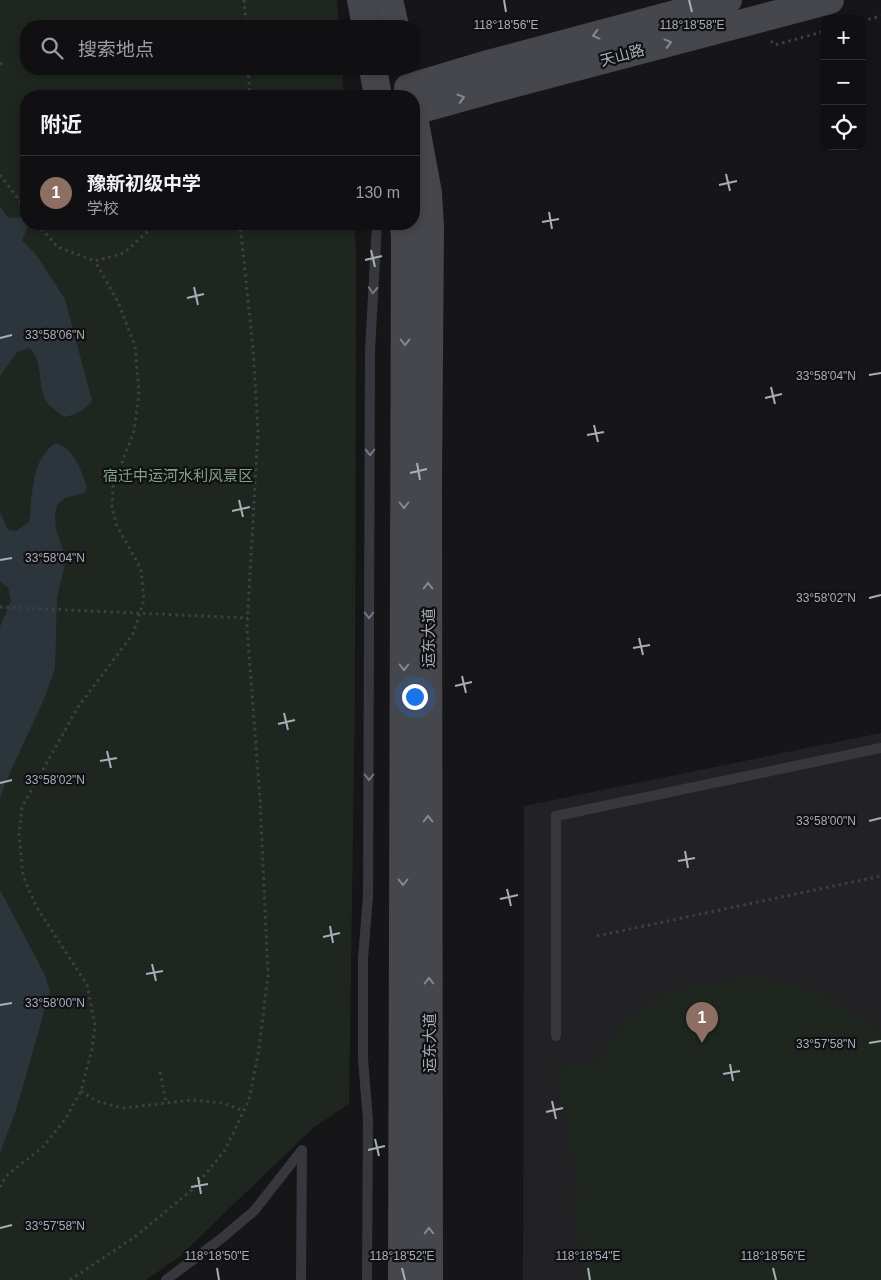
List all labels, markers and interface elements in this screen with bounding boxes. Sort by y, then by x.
map controls [821,15,866,150]
button: + [821,15,866,60]
text: 118°18'56"E [473,18,539,32]
text: 118°18'58"E [659,18,725,32]
search box [20,20,420,75]
one-way arrow [593,30,601,40]
icon: search [38,34,66,62]
one-way arrow [664,38,672,48]
text: 搜索地点 [78,39,154,60]
street label: 天山路 [598,41,646,69]
button: − [821,60,866,105]
one-way arrow [456,93,465,104]
button: locate [821,105,866,150]
text: 附近 [40,113,82,136]
text: 豫新初级中学 [87,173,201,194]
text: 1 [52,184,60,201]
text: 130 m [356,184,400,201]
text: 学校 [87,200,119,217]
one-way arrow [368,286,379,294]
text: 33°58'06"N [25,328,85,342]
one-way arrow [400,339,410,347]
text: 33°58'04"N [796,369,856,383]
one-way arrow [365,449,375,457]
park label: 宿迁中运河水利风景区 [103,467,253,484]
one-way arrow [399,502,409,509]
text: 33°58'04"N [25,551,85,565]
one-way arrow [423,582,433,590]
text: 33°58'02"N [796,591,856,605]
street label: 运东大道 [420,608,437,668]
one-way arrow [364,612,374,619]
one-way arrow [399,664,409,672]
your location [402,684,428,710]
text: 33°58'02"N [25,773,85,787]
one-way arrow [364,774,374,782]
text: 33°58'00"N [796,814,856,828]
one-way arrow [423,815,433,822]
one-way arrow [398,879,408,887]
one-way arrow [424,977,434,985]
text: 33°58'00"N [25,996,85,1010]
pin: 1 [686,1002,718,1043]
street label: 运东大道 [421,1013,438,1073]
text: 33°57'58"N [796,1037,856,1051]
text: 33°57'58"N [25,1219,85,1233]
one-way arrow [424,1227,434,1235]
text: 118°18'50"E [184,1249,250,1263]
text: 118°18'52"E [369,1249,435,1263]
text: 118°18'54"E [555,1249,621,1263]
text: 118°18'56"E [740,1249,806,1263]

